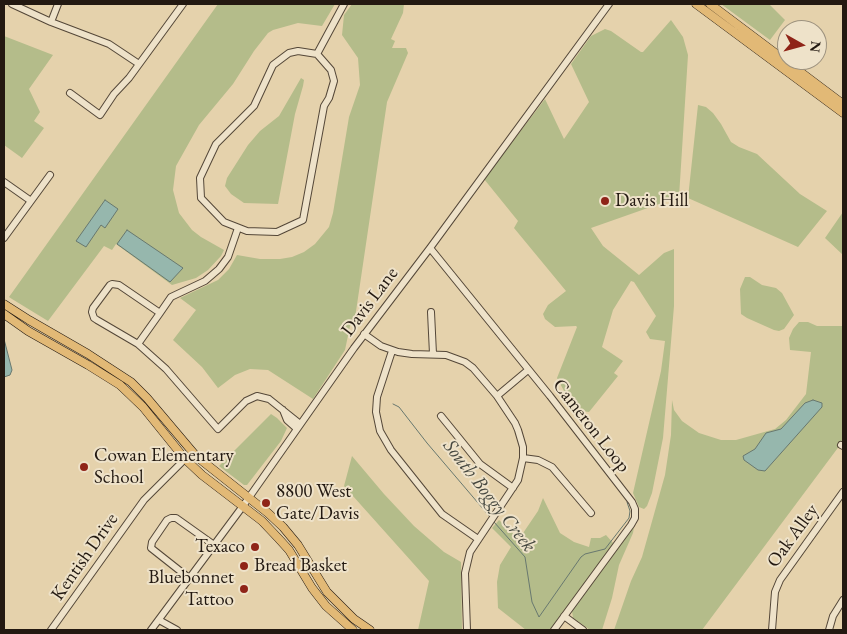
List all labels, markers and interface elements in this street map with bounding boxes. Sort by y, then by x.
north arrow [777,20,827,70]
text: N [806,40,826,53]
place label: Davis Hill [615,190,689,212]
marker: Davis Hill [599,195,611,207]
street label: Davis Lane [337,263,403,341]
street label: Cameron Loop [547,375,635,477]
water label: South Boggy Creek [438,435,540,557]
place label: Cowan Elementary School [94,445,234,489]
marker: Cowan Elementary School [78,461,90,473]
place label: 8800 West Gate/Davis [276,481,359,525]
marker: 8800 West Gate/Davis [260,497,272,509]
street label: Oak Alley [762,500,824,572]
street label: Kentish Drive [47,509,123,605]
place label: Texaco [195,536,245,558]
marker: Texaco [249,541,261,553]
place label: Bread Basket [254,555,347,577]
marker: Bread Basket [238,560,250,572]
place label: Bluebonnet Tattoo [148,567,234,611]
marker: Bluebonnet Tattoo [238,583,250,595]

